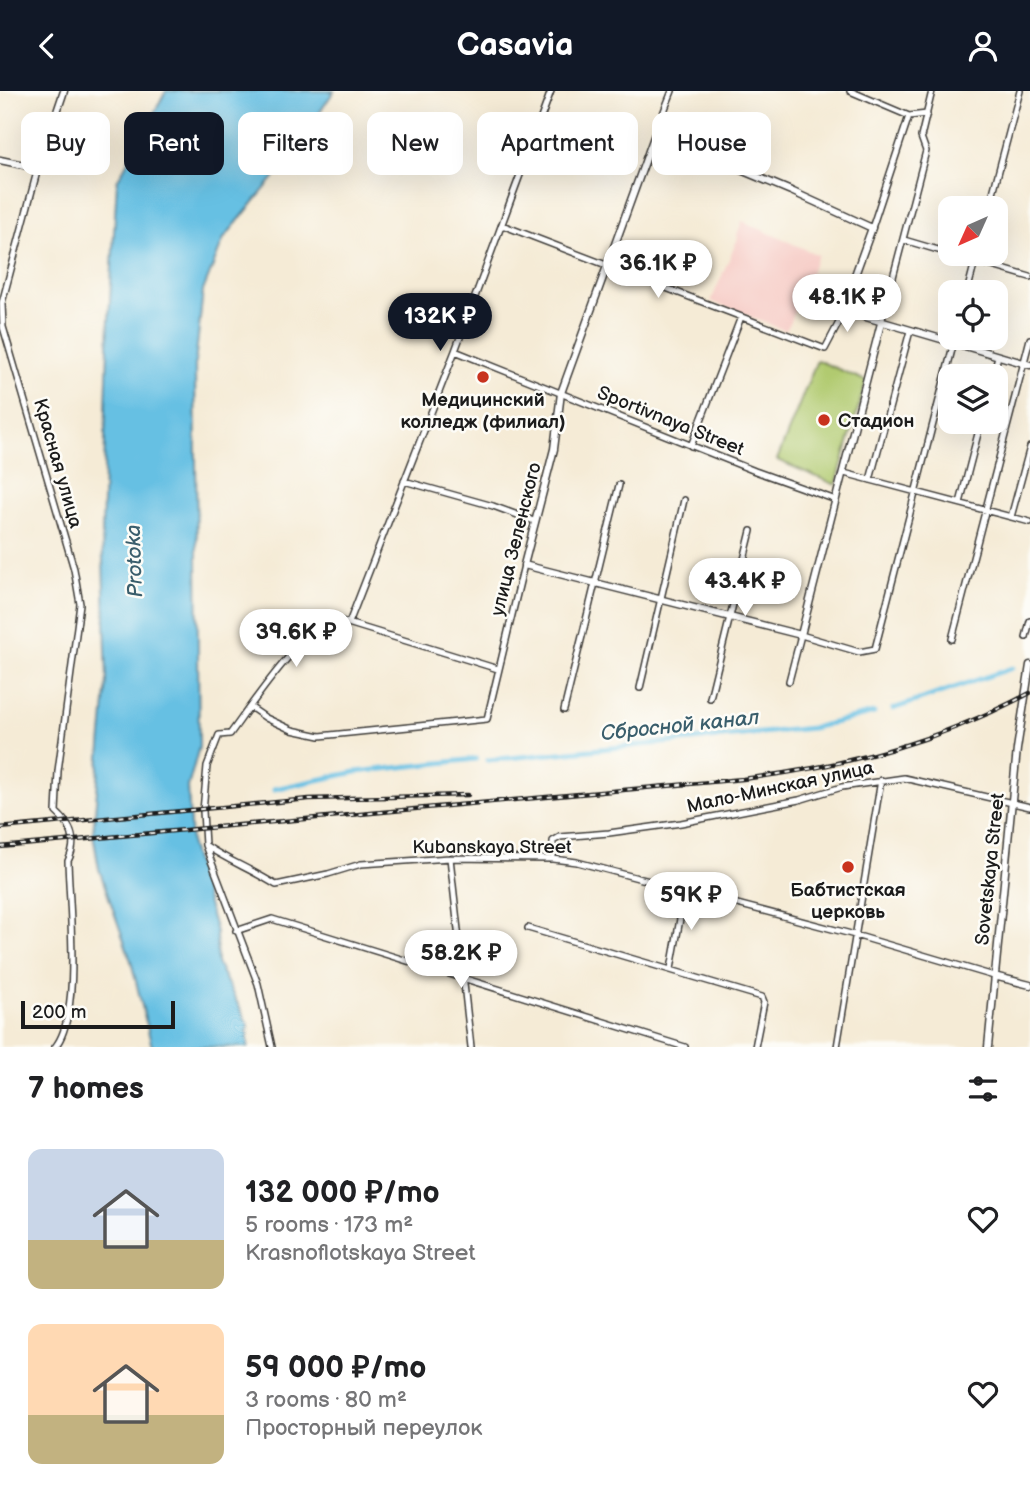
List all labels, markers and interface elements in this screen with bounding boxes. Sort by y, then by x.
text: Casavia [457,26,573,65]
icon: back [28,27,66,65]
icon: person [964,27,1002,65]
chip: Buy [21,112,110,175]
chip: Rent [124,112,224,175]
chip: Filters [238,112,353,175]
chip: New [367,112,463,175]
chip: Apartment [477,112,638,175]
chip: House [652,112,771,175]
north arrow [938,196,1008,266]
map controls [938,196,1008,434]
pin: 36.1K ₽ [593,241,723,300]
text: 36.1K ₽ [619,249,697,277]
pin: 48.1K ₽ [782,275,912,334]
button: locate [938,280,1008,350]
text: 48.1K ₽ [808,283,886,311]
pin: 132K ₽ [383,293,497,353]
text: 132K ₽ [404,302,476,330]
button: layers [938,364,1008,434]
marker: Медицинский колледж (филиал) [475,369,491,385]
street label: Sportivnaya Street [594,381,747,461]
place label: Медицинский колледж (филиал) [400,389,566,434]
street label: Красная улица [28,396,87,531]
place label: Стадион [838,410,914,433]
marker: Стадион [816,412,832,428]
street label: улица Зеленского [486,460,547,619]
water label: Protoka [121,524,148,598]
pin: 43.4K ₽ [680,559,810,618]
text: 43.4K ₽ [705,567,785,595]
pin: 39.6K ₽ [231,609,361,669]
text: 39.6K ₽ [255,618,337,646]
water label: Сбросной канал [600,705,761,746]
street label: Мало-Минская улица [685,756,876,819]
street label: Sovetskaya Street [971,792,1010,946]
street label: Kubanskaya Street [412,836,572,859]
marker: Бабтистская церковь [840,859,856,875]
pin: 59K ₽ [642,873,740,932]
place label: Бабтистская церковь [790,879,906,924]
text: 59K ₽ [660,881,722,909]
pin: 58.2K ₽ [396,930,526,990]
text: 58.2K ₽ [420,939,502,967]
scale bar [21,998,175,1030]
text: 200 m [32,1001,86,1024]
icon: filters [964,1070,1002,1108]
text: 7 homes [28,1071,144,1107]
text: 132 000 ₽/mo [245,1175,440,1211]
icon: home [84,1177,168,1261]
icon: heart [964,1200,1002,1238]
text: 5 rooms · 173 m² [245,1211,413,1239]
text: Krasnoflotskaya Street [245,1239,476,1267]
text: 59 000 ₽/mo [245,1350,426,1386]
icon: home [84,1352,168,1436]
icon: heart [964,1375,1002,1413]
text: 3 rooms · 80 m² [245,1386,407,1414]
text: Просторный переулок [245,1414,482,1442]

